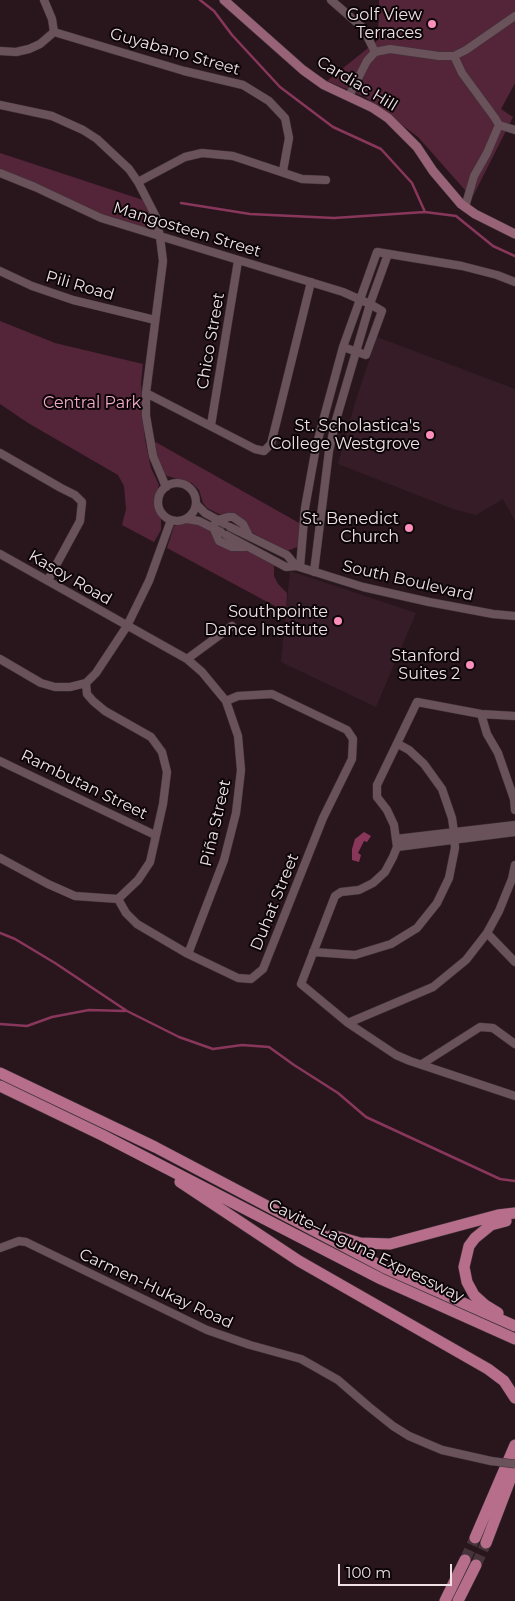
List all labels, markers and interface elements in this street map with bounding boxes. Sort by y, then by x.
place label: Golf View Terraces [347,5,422,43]
marker: Golf View Terraces [426,18,438,30]
street label: Guyabano Street [108,24,242,80]
street label: Cardiac Hill [313,52,401,116]
street label: Mangosteen Street [111,198,263,262]
street label: Pili Road [44,267,116,305]
street label: Chico Street [193,291,229,391]
park label: Central Park [43,393,141,413]
place label: St. Scholastica's College Westgrove [270,416,420,454]
marker: St. Scholastica's College Westgrove [424,429,436,441]
place label: St. Benedict Church [302,509,399,547]
marker: St. Benedict Church [403,522,415,534]
street label: Kasoy Road [25,546,115,610]
street label: South Boulevard [341,557,475,605]
place label: Southpointe Dance Institute [205,602,328,640]
marker: Southpointe Dance Institute [332,615,344,627]
place label: Stanford Suites 2 [391,646,460,684]
marker: Stanford Suites 2 [464,659,476,671]
street label: Rambutan Street [18,746,150,824]
street label: Piña Street [197,778,235,868]
street label: Duhat Street [247,851,303,953]
street label: Cavite–Laguna Expressway [265,1195,467,1307]
street label: Carmen-Hukay Road [76,1245,236,1333]
scale bar [340,1554,454,1586]
text: 100 m [346,1563,391,1582]

